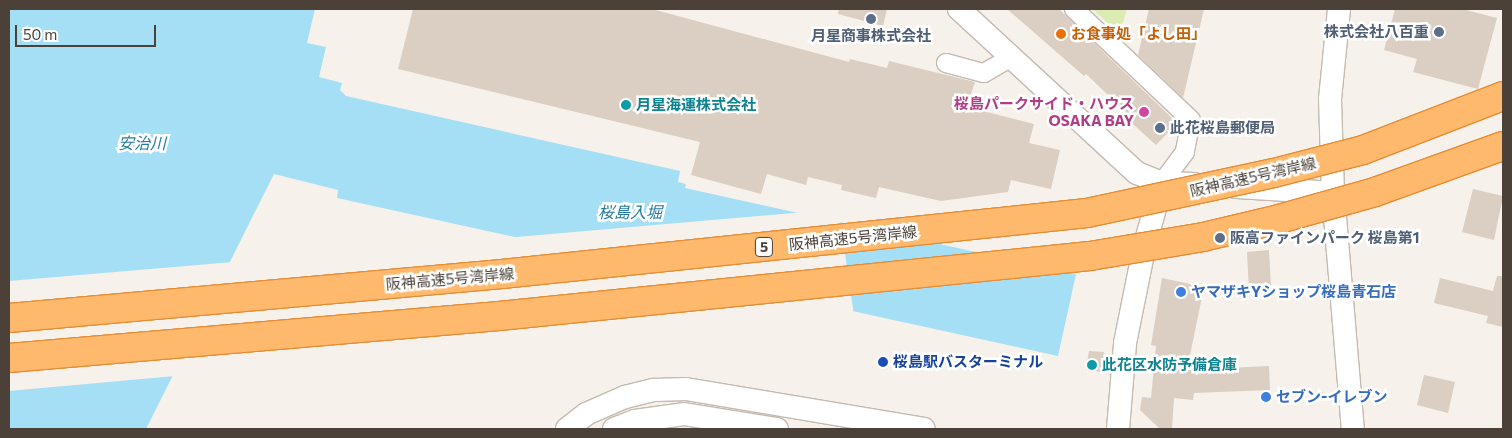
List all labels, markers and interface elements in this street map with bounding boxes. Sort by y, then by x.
marker: 月星商事株式会社 [865,13,877,25]
scale bar [18,15,159,47]
place label: 株式会社八百重 [1324,23,1429,41]
text: 50 m [23,25,57,43]
place label: お食事処「よし田」 [1071,25,1206,43]
marker: 株式会社八百重 [1433,26,1445,38]
place label: 月星商事株式会社 [811,27,931,45]
marker: お食事処「よし田」 [1055,28,1067,40]
place label: 桜島パークサイド・ハウス OSAKA BAY [954,94,1134,129]
place label: 月星海運株式会社 [636,96,756,114]
marker: 月星海運株式会社 [620,99,632,111]
marker: 桜島パークサイド・ハウス OSAKA BAY [1138,106,1150,118]
place label: 此花桜島郵便局 [1170,119,1275,137]
marker: 此花桜島郵便局 [1154,122,1166,134]
water label: 安治川 [118,133,166,153]
street label: 阪神高速5号湾岸線 [1188,154,1318,200]
water label: 桜島入堀 [598,202,662,222]
street label: 阪神高速5号湾岸線 [788,222,918,254]
place label: 阪高ファインパーク 桜島第1 [1230,229,1420,247]
marker: 阪高ファインパーク 桜島第1 [1214,232,1226,244]
road number: 5 [754,236,774,258]
street label: 阪神高速5号湾岸線 [385,264,515,294]
place label: ヤマザキYショップ桜島青石店 [1191,283,1396,301]
marker: ヤマザキYショップ桜島青石店 [1175,286,1187,298]
place label: 桜島駅バスターミナル [893,353,1043,371]
marker: 桜島駅バスターミナル [877,356,889,368]
place label: 此花区水防予備倉庫 [1102,356,1237,374]
marker: 此花区水防予備倉庫 [1086,359,1098,371]
place label: セブン-イレブン [1276,388,1387,406]
marker: セブン-イレブン [1260,391,1272,403]

